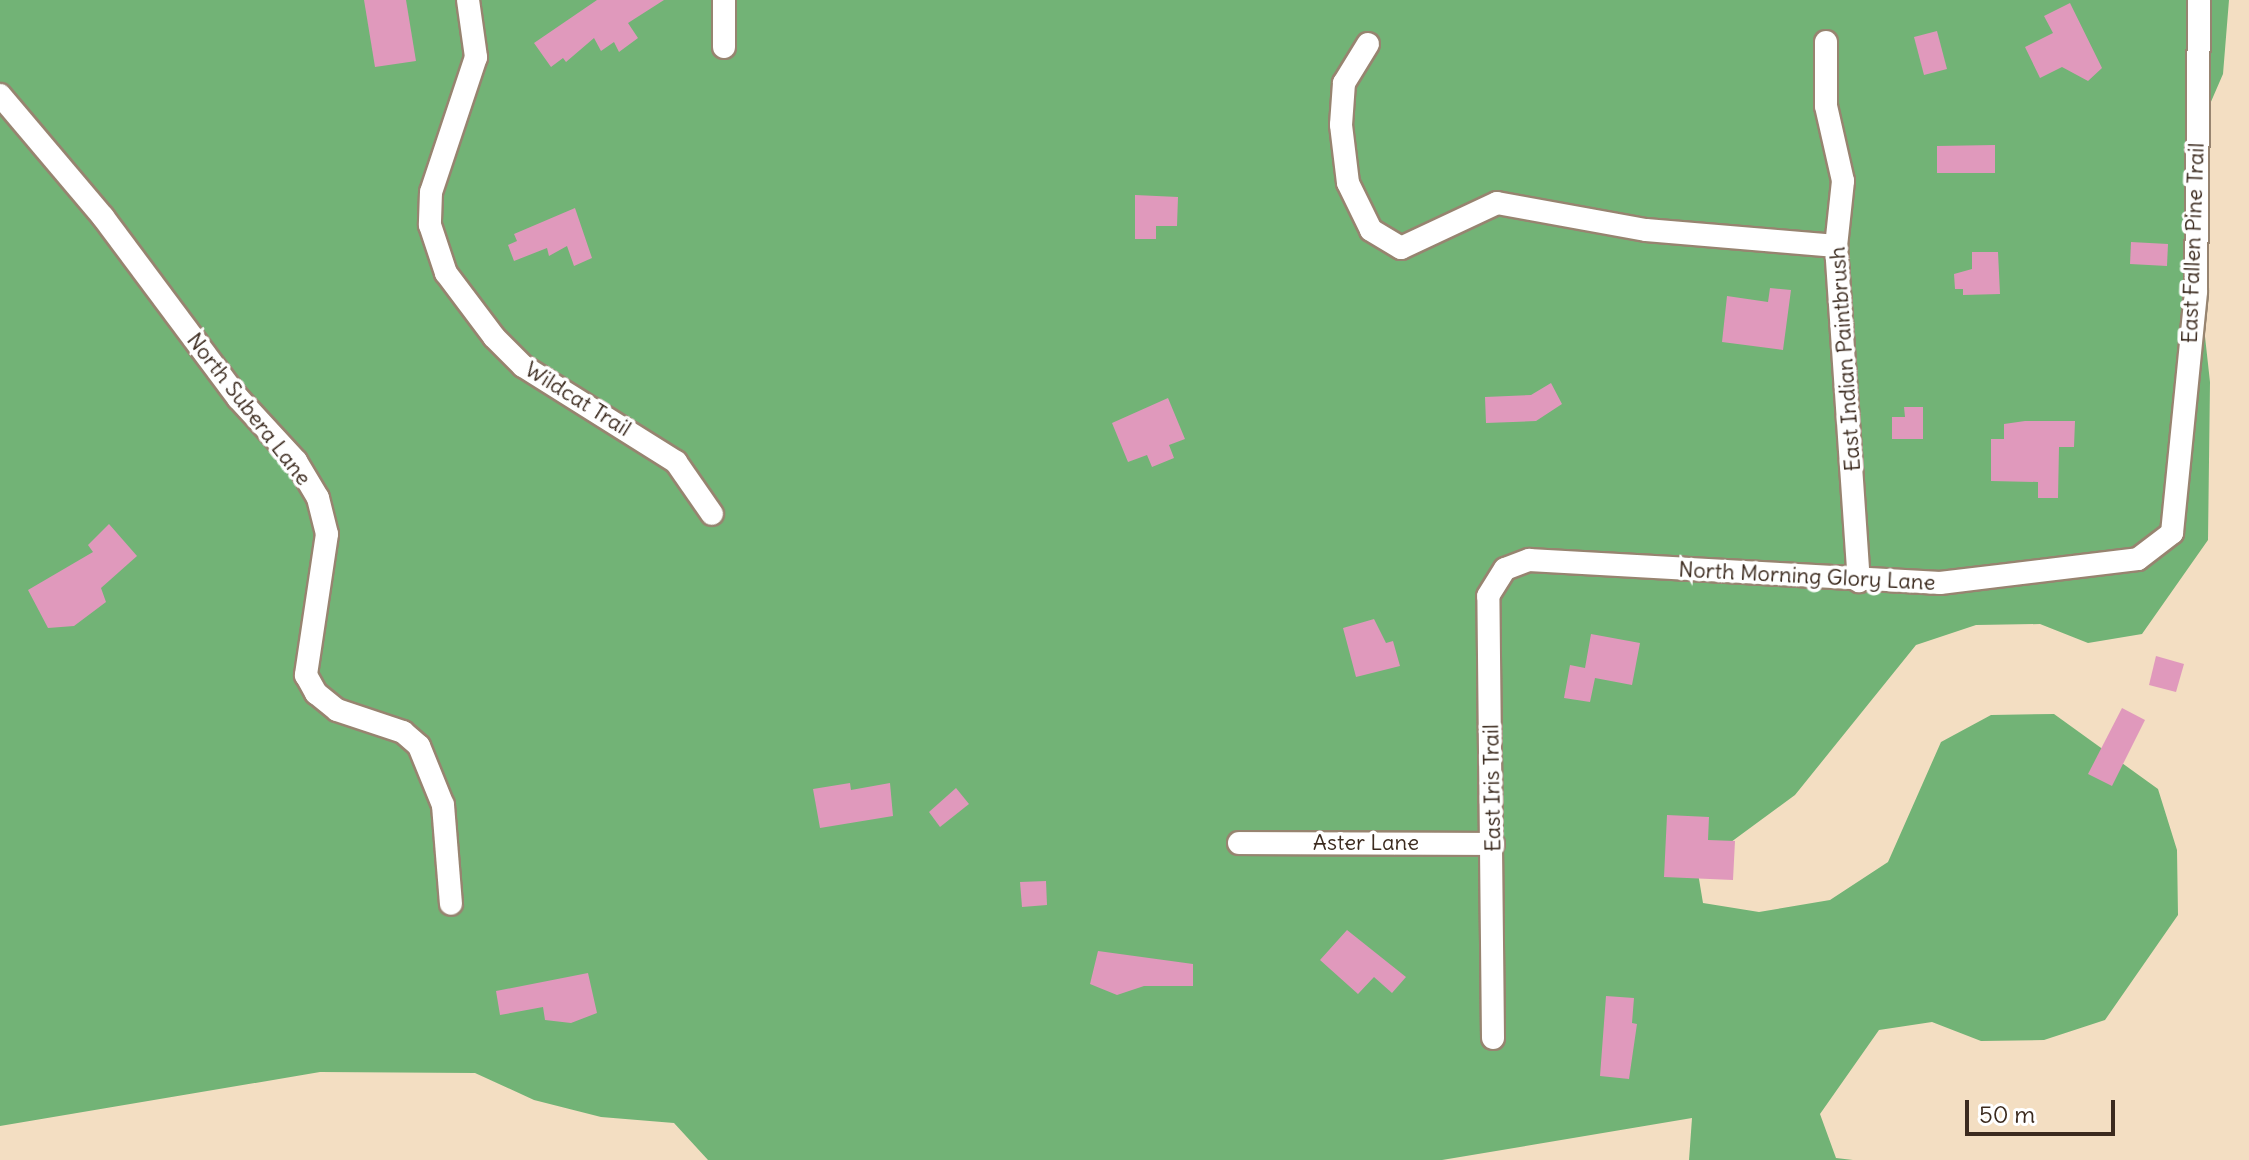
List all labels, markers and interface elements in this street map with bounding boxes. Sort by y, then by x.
street label: East Fallen Pine Trail [2176,142,2210,344]
street label: East Indian Paintbrush [1824,246,1866,472]
street label: North Subera Lane [181,327,317,491]
street label: Wildcat Trail [520,356,636,442]
street label: North Morning Glory Lane [1678,556,1936,596]
street label: East Iris Trail [1478,724,1506,852]
street label: Aster Lane [1313,830,1419,856]
scale bar [1969,1084,2119,1134]
text: 50 m [1979,1099,2035,1129]

